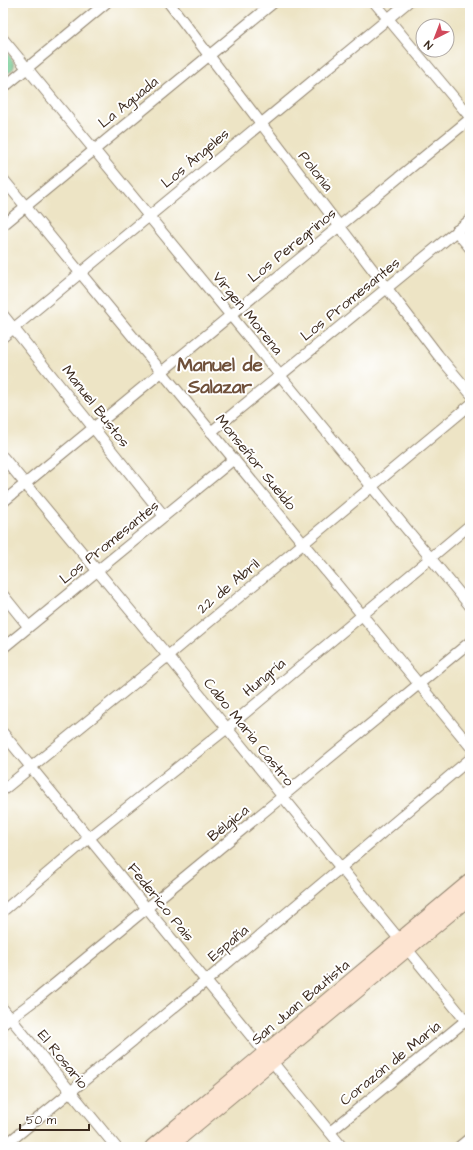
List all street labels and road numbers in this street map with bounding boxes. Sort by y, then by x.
street label: La Aguada [94,71,164,134]
street label: Los Ángeles [157,123,235,194]
street label: Polonia [293,147,338,196]
street label: Los Peregrinos [244,203,342,288]
street label: Los Promesantes [296,252,405,346]
street label: Virgen Morena [207,267,288,360]
street label: Manuel Bustos [57,361,135,452]
street label: Monseñor Sueldo [210,410,301,515]
street label: Los Promesantes [55,495,164,589]
street label: 22 de Abril [192,554,264,619]
street label: Hungría [238,653,291,702]
street label: Cabo Maria Castro [198,674,299,791]
street label: Bélgica [203,800,255,848]
street label: Federico Pais [122,858,199,947]
street label: España [203,920,254,967]
street label: San Juan Bautista [246,955,354,1050]
street label: Corazón de María [335,1016,446,1111]
street label: El Rosario [32,1025,93,1094]

